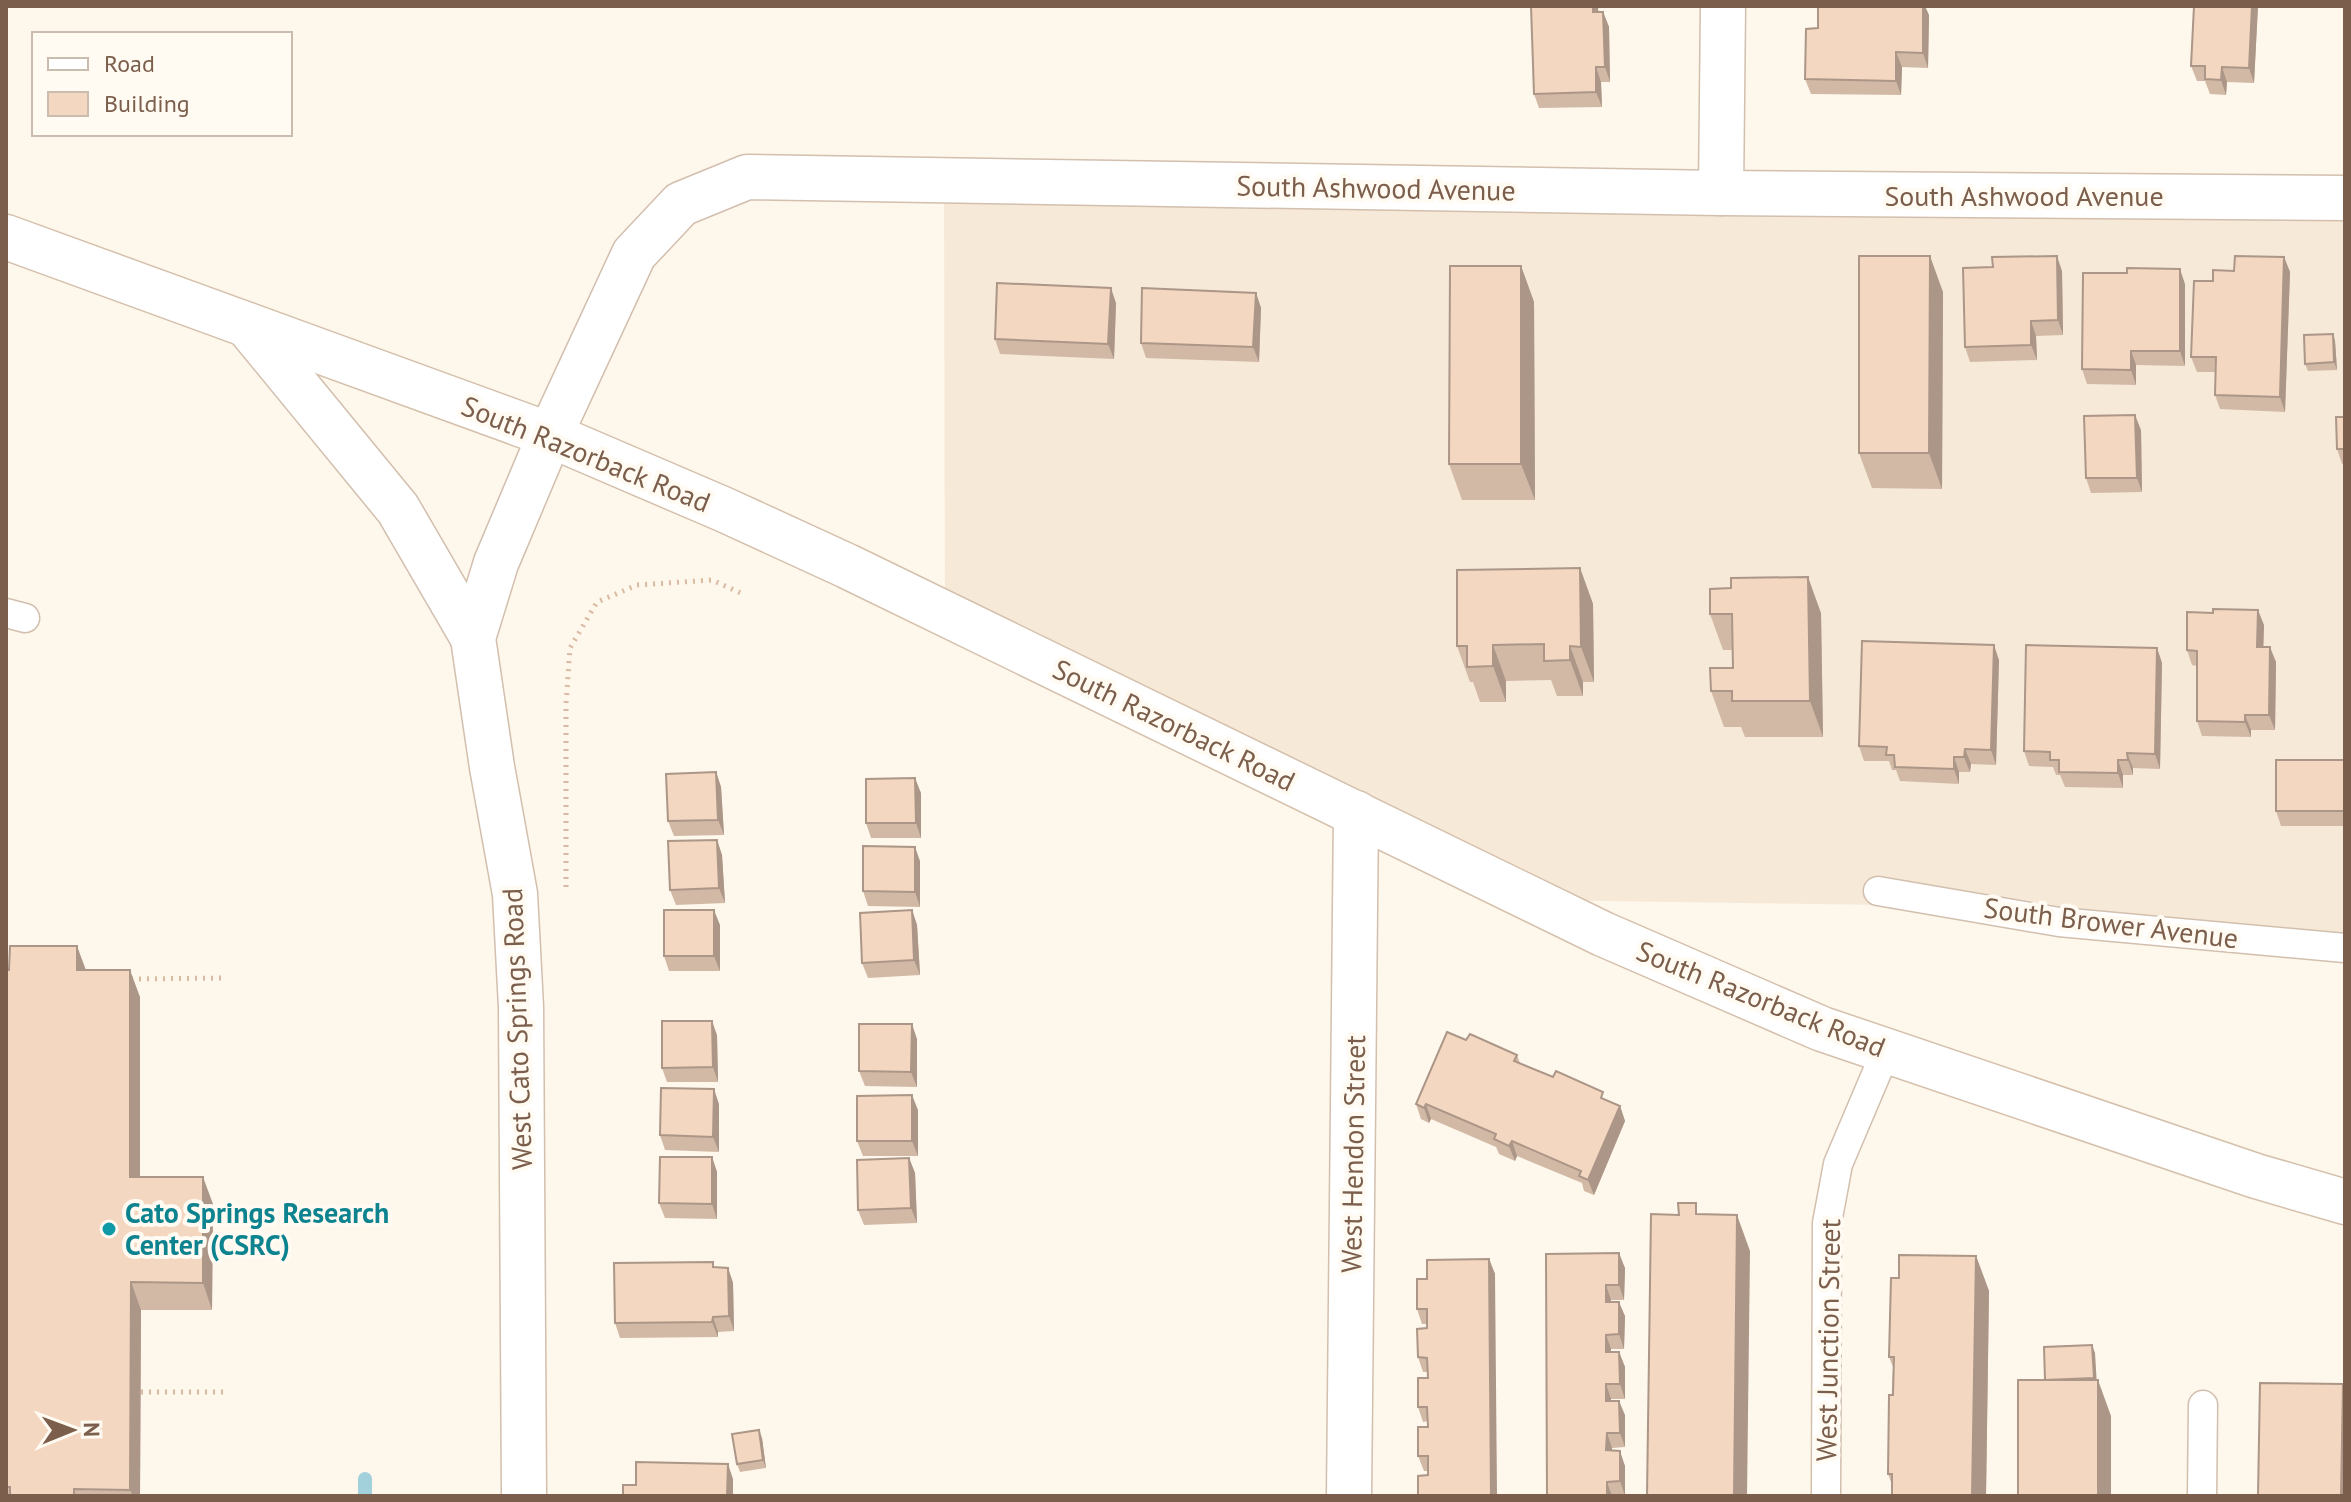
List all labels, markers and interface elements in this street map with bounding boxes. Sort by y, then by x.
legend [32,32,292,136]
text: Road [104,48,155,79]
text: Building [104,88,190,119]
street label: South Ashwood Avenue [1236,167,1516,208]
street label: South Ashwood Avenue [1884,177,2164,214]
street label: South Razorback Road [456,387,716,520]
street label: South Razorback Road [1047,650,1301,799]
street label: West Cato Springs Road [493,887,540,1171]
street label: South Brower Avenue [1982,889,2240,956]
street label: South Razorback Road [1631,932,1891,1065]
street label: West Hendon Street [1332,1034,1373,1273]
place label: Cato Springs Research Center (CSRC) [125,1194,389,1263]
street label: West Junction Street [1807,1218,1848,1462]
marker: Cato Springs Research Center (CSRC) [100,1220,118,1238]
north arrow [32,1390,112,1470]
text: N [78,1422,106,1437]

